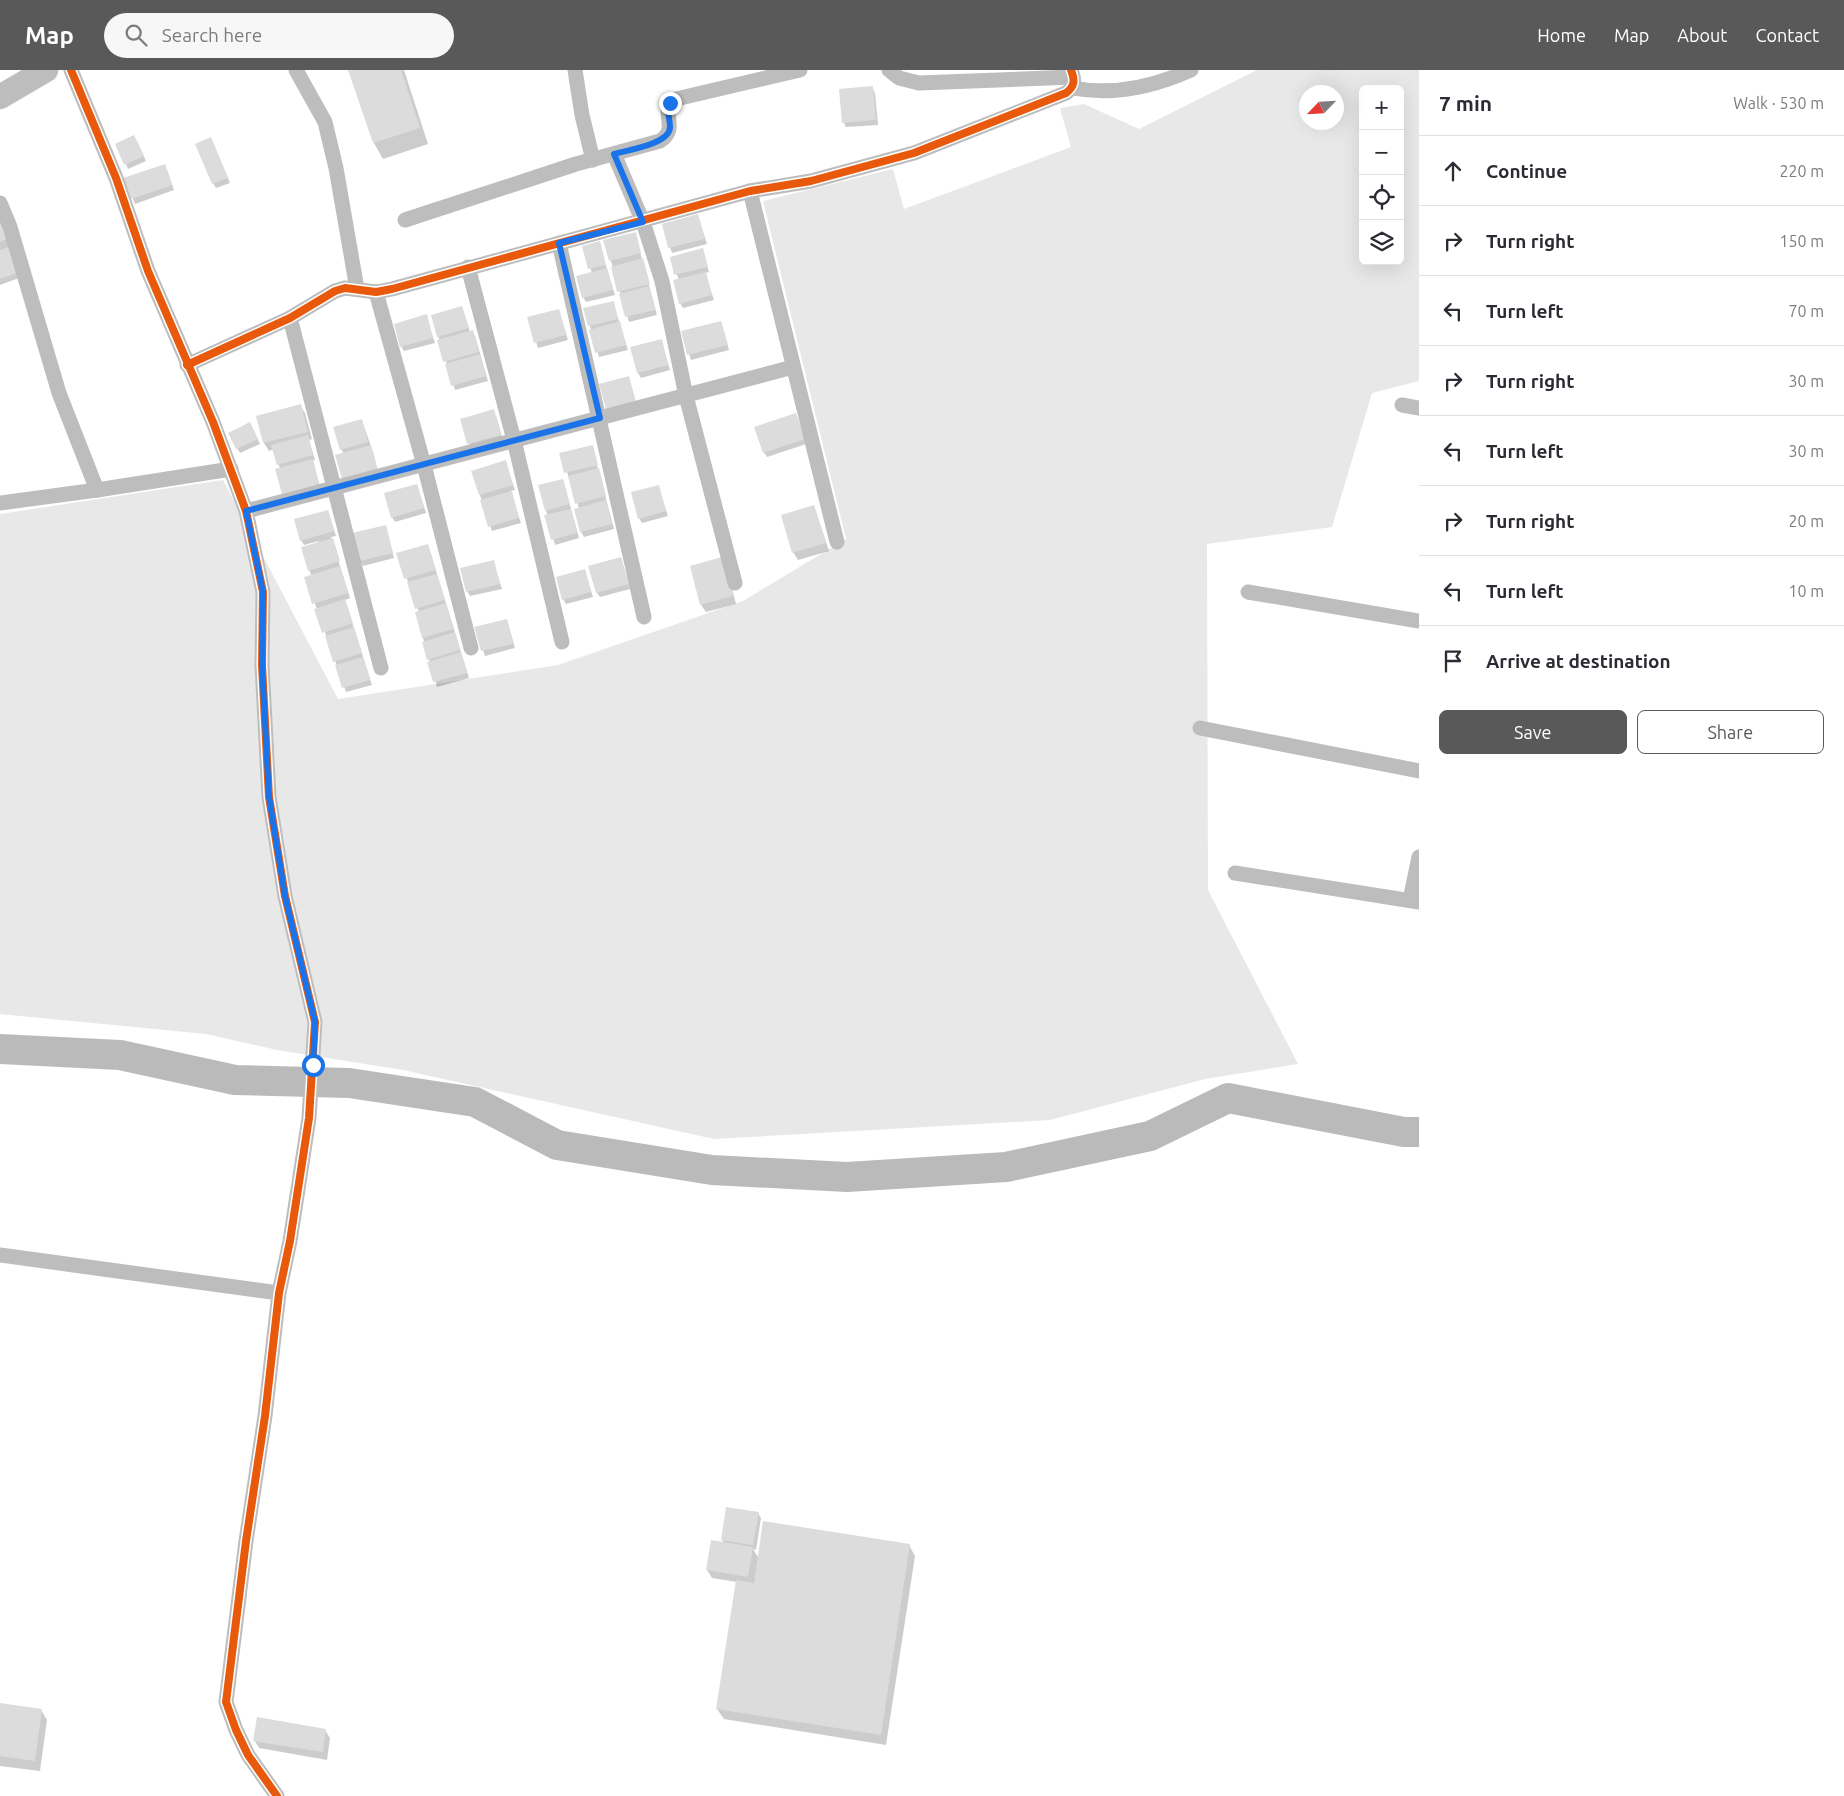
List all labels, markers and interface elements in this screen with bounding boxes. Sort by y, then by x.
search box [104,13,454,58]
icon: search [122,21,150,49]
text: Map [25,22,74,49]
text: Search here [162,24,262,46]
text: Home [1537,25,1586,45]
text: Map [1614,25,1649,45]
text: About [1677,25,1727,45]
text: Contact [1755,25,1819,45]
north arrow [1299,85,1344,130]
map controls [1359,85,1404,265]
button: + [1359,85,1404,130]
text: 7 min [1439,91,1492,115]
route end [659,92,682,115]
text: Walk · 530 m [1733,94,1824,112]
button: − [1359,130,1404,175]
icon: ahead [1439,157,1467,185]
text: Continue [1486,160,1567,182]
text: 220 m [1779,162,1824,180]
button: locate [1359,175,1404,220]
button: layers [1359,220,1404,265]
icon: right [1439,227,1467,255]
text: Turn right [1486,230,1574,252]
text: 150 m [1779,232,1824,250]
icon: left [1439,297,1467,325]
text: Turn left [1486,300,1564,322]
text: 70 m [1788,302,1824,320]
icon: right [1439,367,1467,395]
text: Turn right [1486,370,1574,392]
text: 30 m [1788,372,1824,390]
icon: left [1439,437,1467,465]
text: Turn left [1486,440,1564,462]
text: 30 m [1788,442,1824,460]
icon: right [1439,507,1467,535]
text: Turn right [1486,510,1574,532]
text: 20 m [1788,512,1824,530]
icon: left [1439,577,1467,605]
text: Turn left [1486,580,1564,602]
text: 10 m [1788,582,1824,600]
icon: arrive [1439,647,1467,675]
text: Arrive at destination [1486,650,1671,672]
button: Save [1439,710,1627,754]
button: Share [1637,710,1824,754]
route start [302,1054,325,1077]

